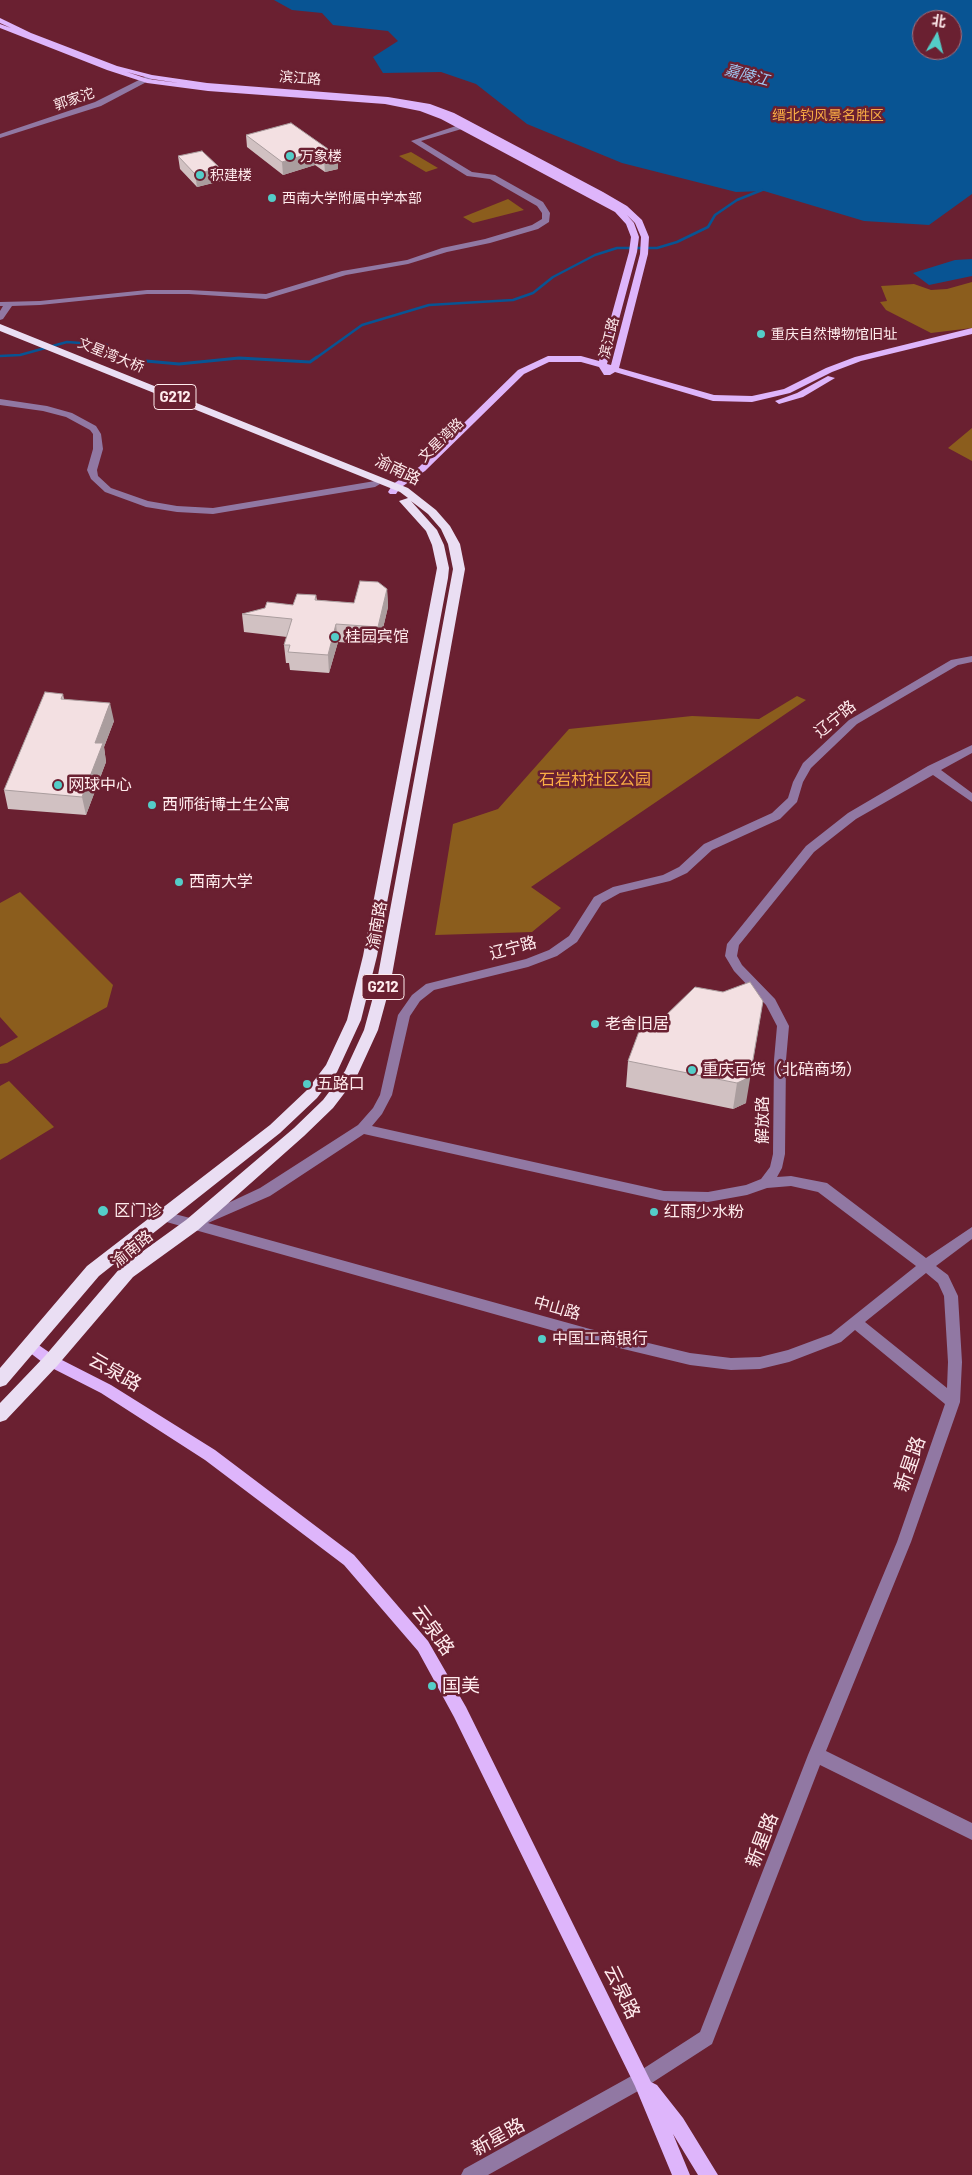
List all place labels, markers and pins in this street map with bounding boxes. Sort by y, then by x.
place label: 万象楼 [300,148,342,164]
marker: 万象楼 [284,150,296,162]
place label: 积建楼 [210,167,252,183]
marker: 积建楼 [194,169,206,181]
place label: 西南大学附属中学本部 [282,190,422,206]
marker: 西南大学附属中学本部 [266,192,278,204]
place label: 重庆自然博物馆旧址 [771,326,897,342]
marker: 重庆自然博物馆旧址 [755,328,767,340]
place label: 桂园宾馆 [345,627,409,647]
marker: 桂园宾馆 [329,631,341,643]
place label: 网球中心 [68,775,132,795]
marker: 网球中心 [52,779,64,791]
place label: 西师街博士生公寓 [162,795,290,815]
marker: 西师街博士生公寓 [146,799,158,811]
place label: 西南大学 [189,872,253,892]
marker: 西南大学 [173,876,185,888]
place label: 老舍旧居 [605,1014,669,1034]
marker: 老舍旧居 [589,1018,601,1030]
place label: 重庆百货（北碚商场） [702,1060,862,1080]
marker: 重庆百货（北碚商场） [686,1064,698,1076]
place label: 五路口 [317,1074,365,1094]
marker: 五路口 [301,1078,313,1090]
place label: 区门诊 [114,1201,162,1221]
place label: 红雨少水粉 [664,1202,744,1222]
marker: 区门诊 [96,1204,110,1218]
marker: 红雨少水粉 [648,1206,660,1218]
place label: 中国工商银行 [552,1329,648,1349]
marker: 中国工商银行 [536,1333,548,1345]
place label: 国美 [442,1675,480,1697]
marker: 国美 [426,1680,438,1692]

